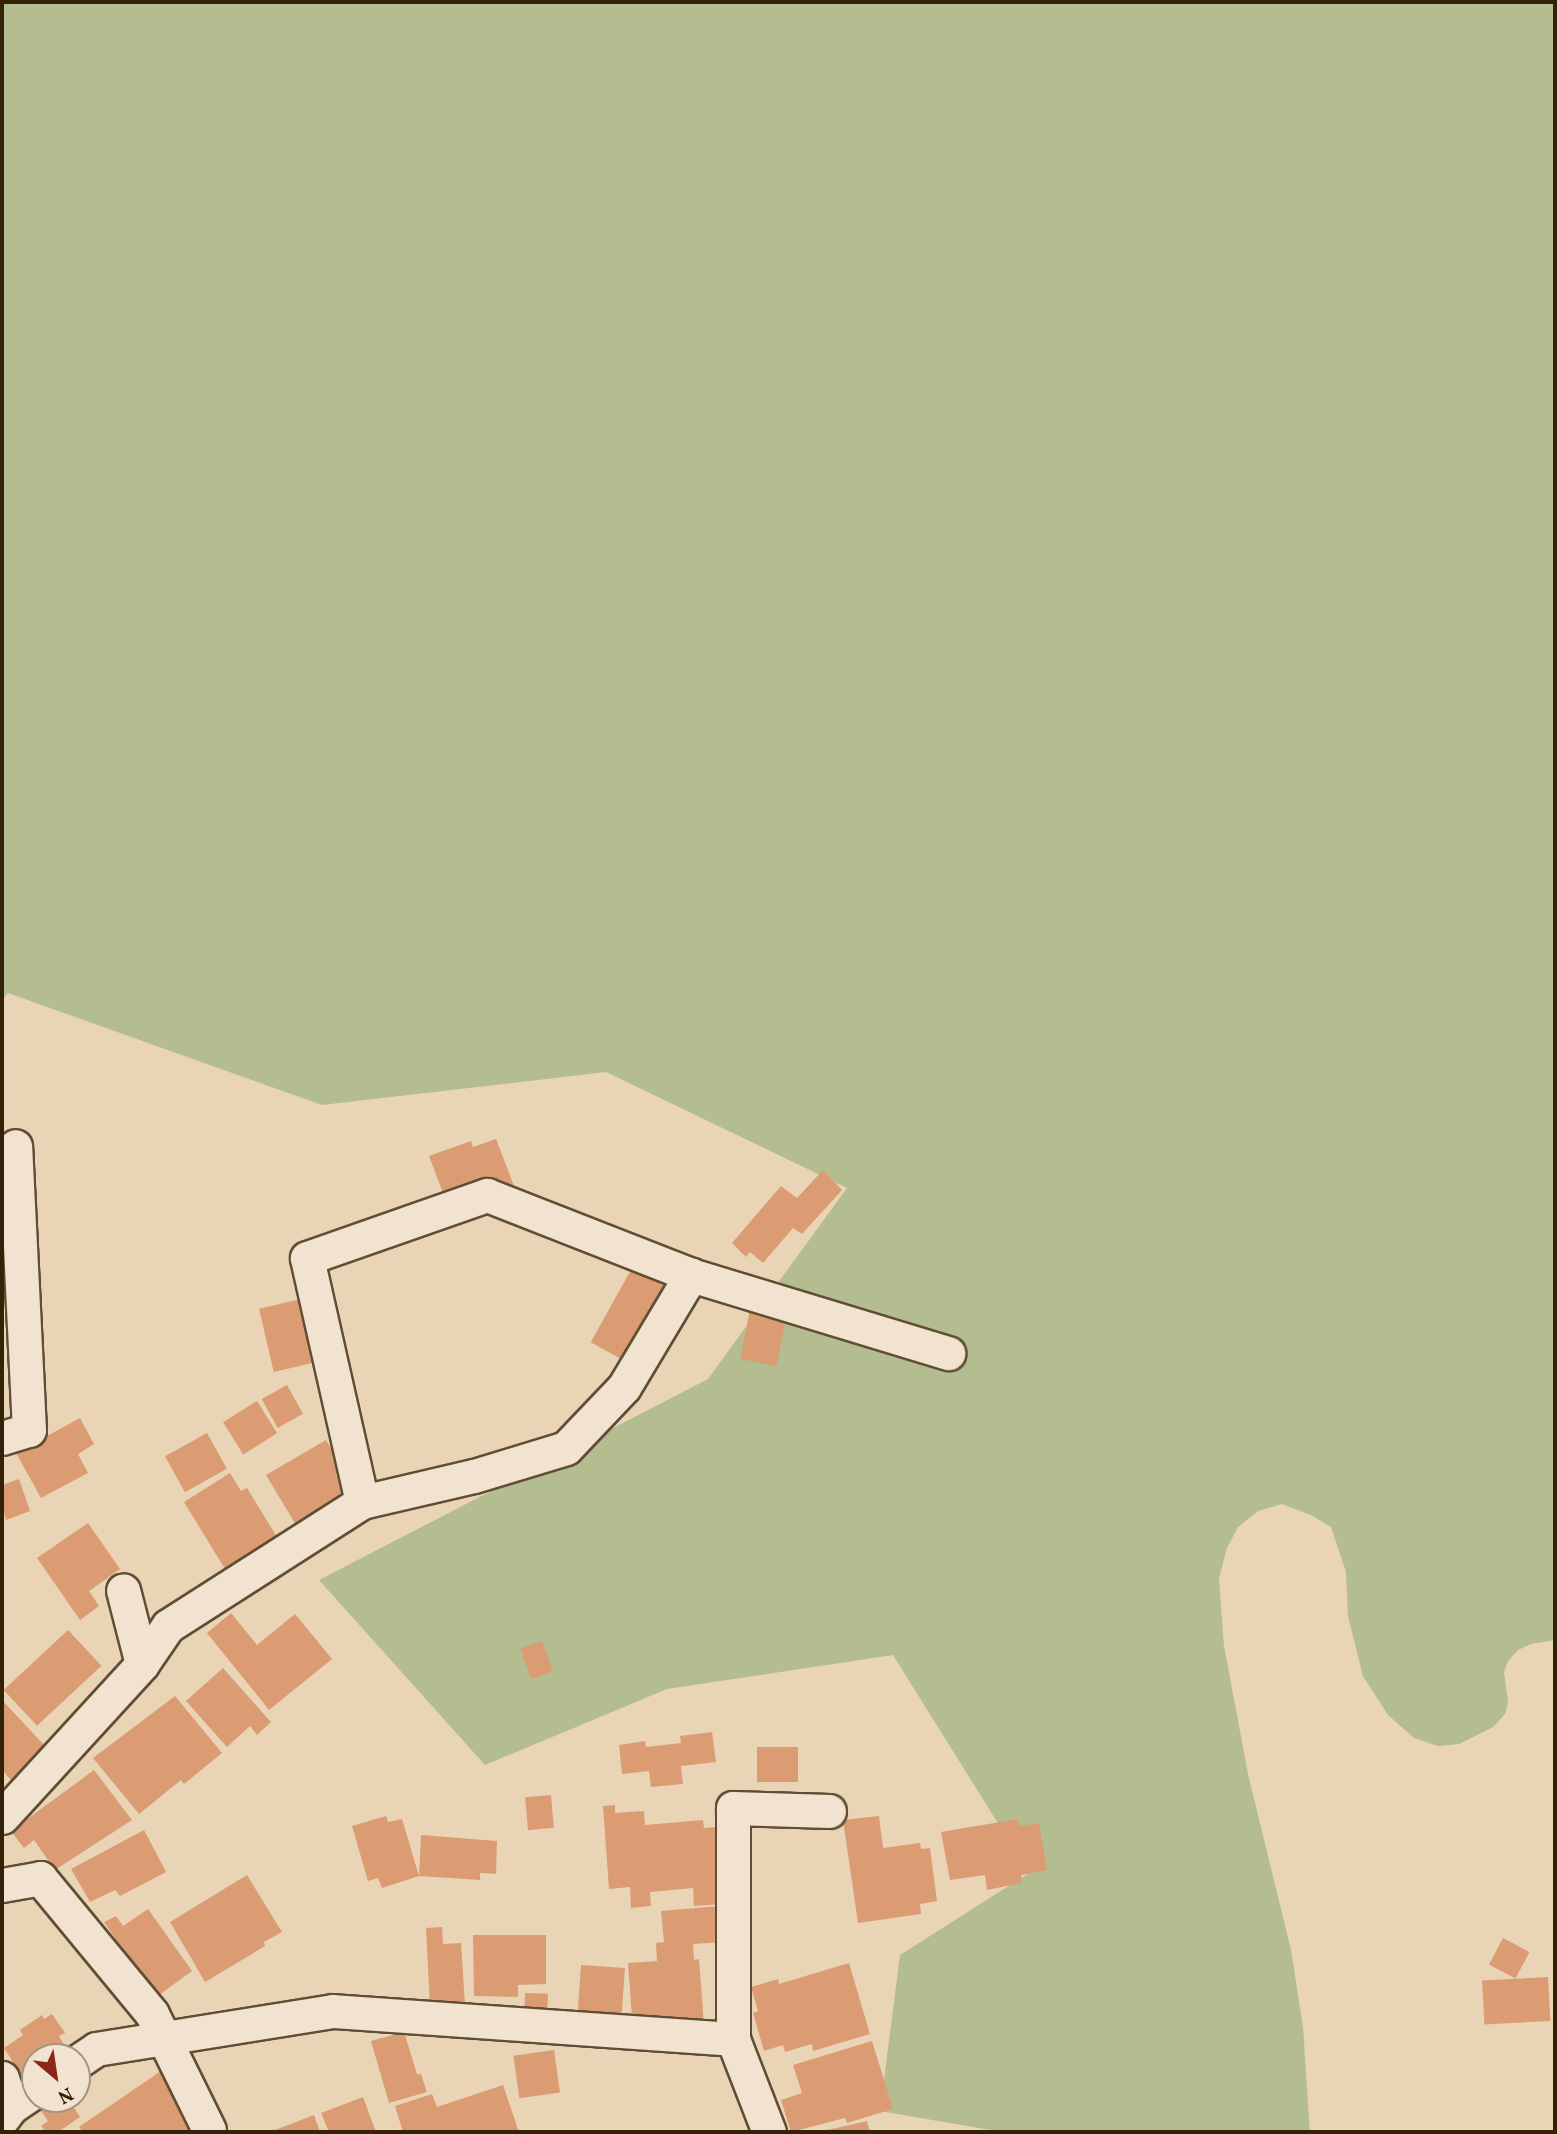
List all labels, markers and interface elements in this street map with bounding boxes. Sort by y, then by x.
north arrow [21,2043,91,2113]
text: N [53,2080,78,2109]

